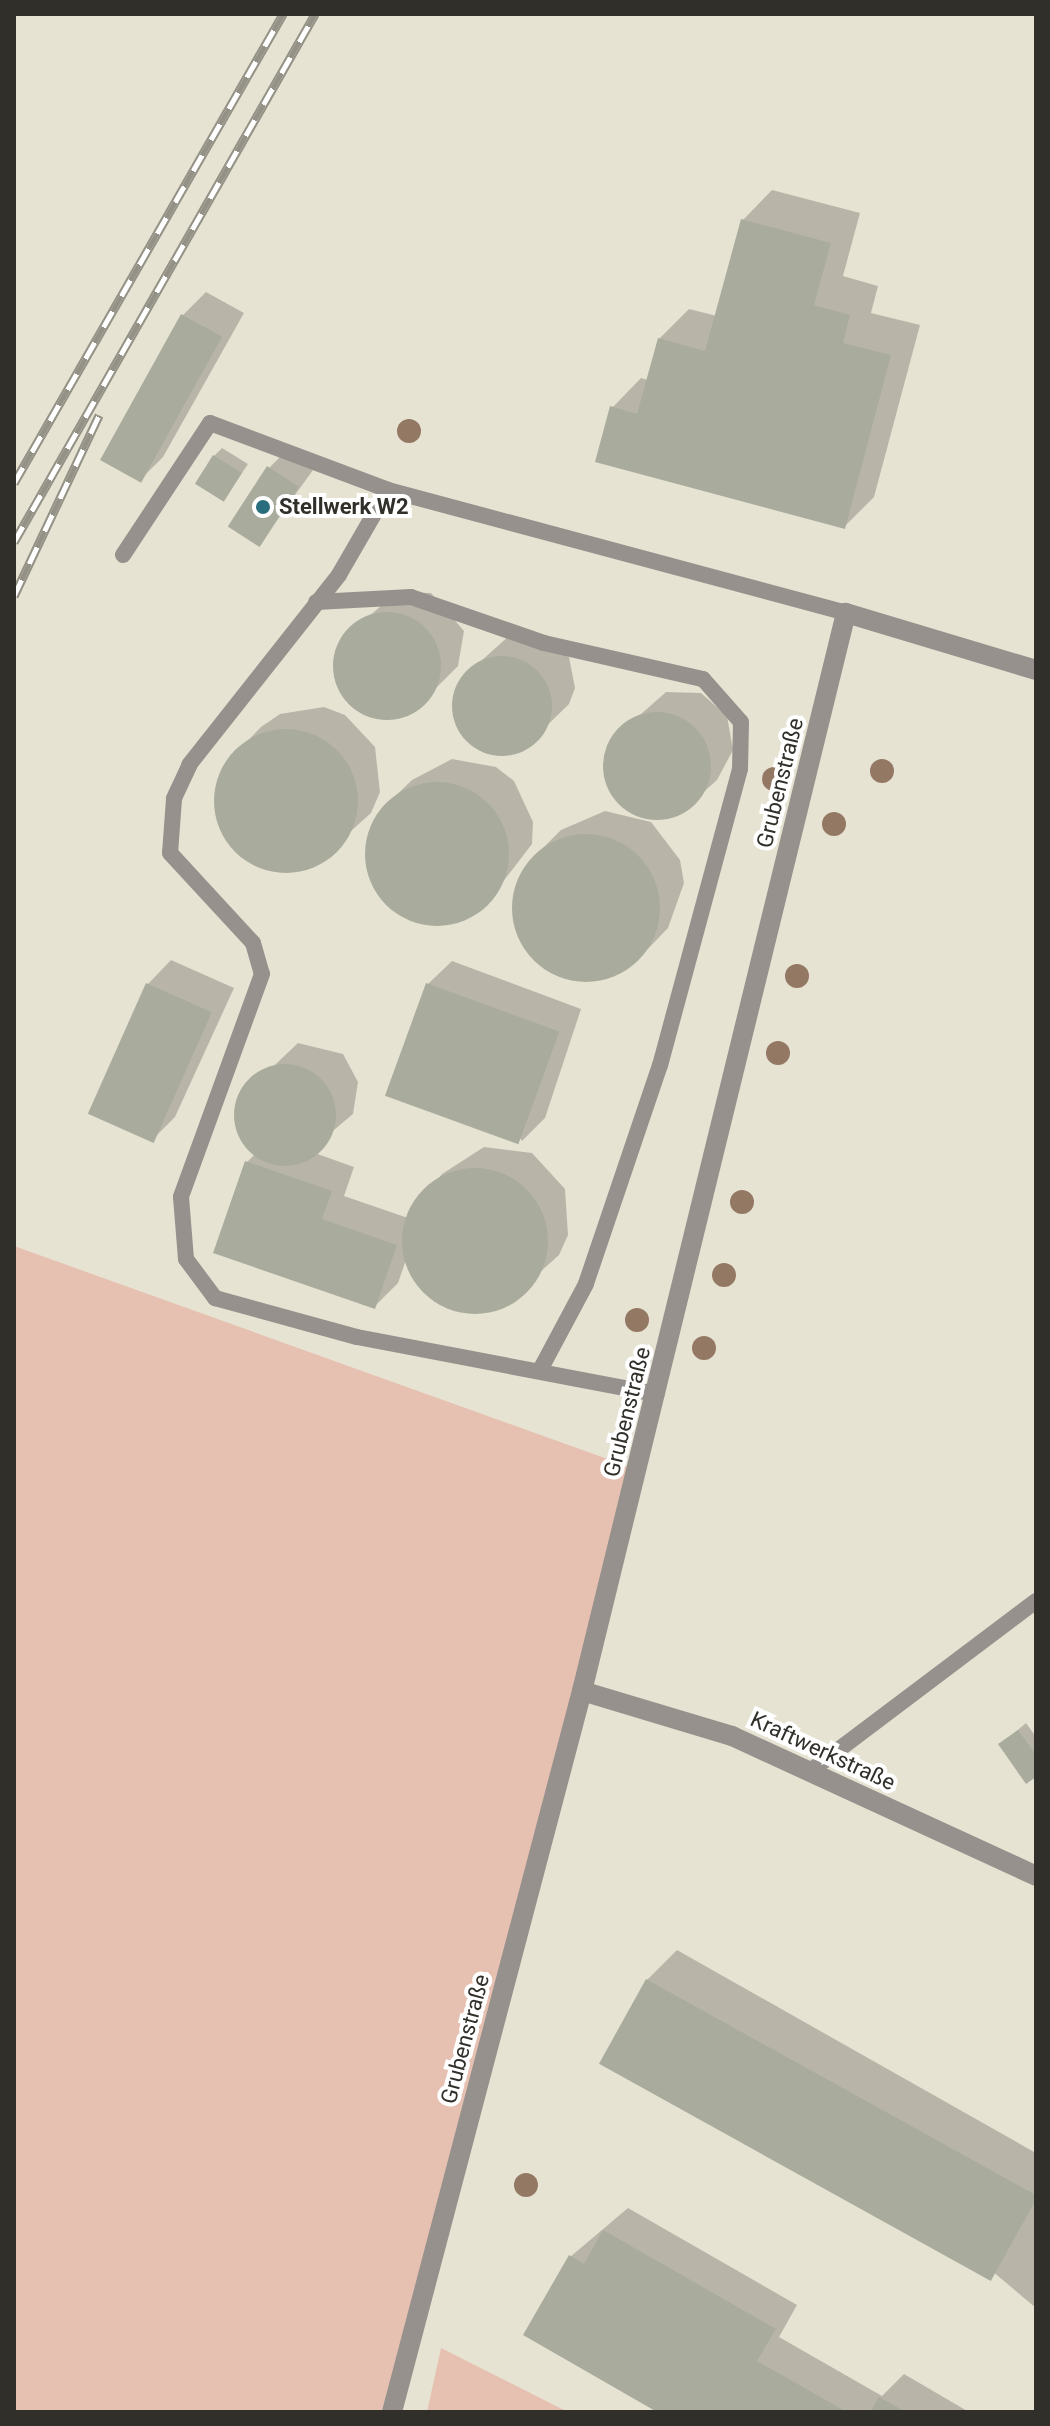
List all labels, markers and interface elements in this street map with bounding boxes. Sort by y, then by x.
place label: Stellwerk W2 [279,494,409,520]
marker: Stellwerk W2 [254,498,272,516]
street label: Grubenstraße [751,715,809,851]
street label: Grubenstraße [598,1344,656,1480]
street label: Kraftwerkstraße [746,1706,900,1796]
street label: Grubenstraße [435,1971,495,2107]

